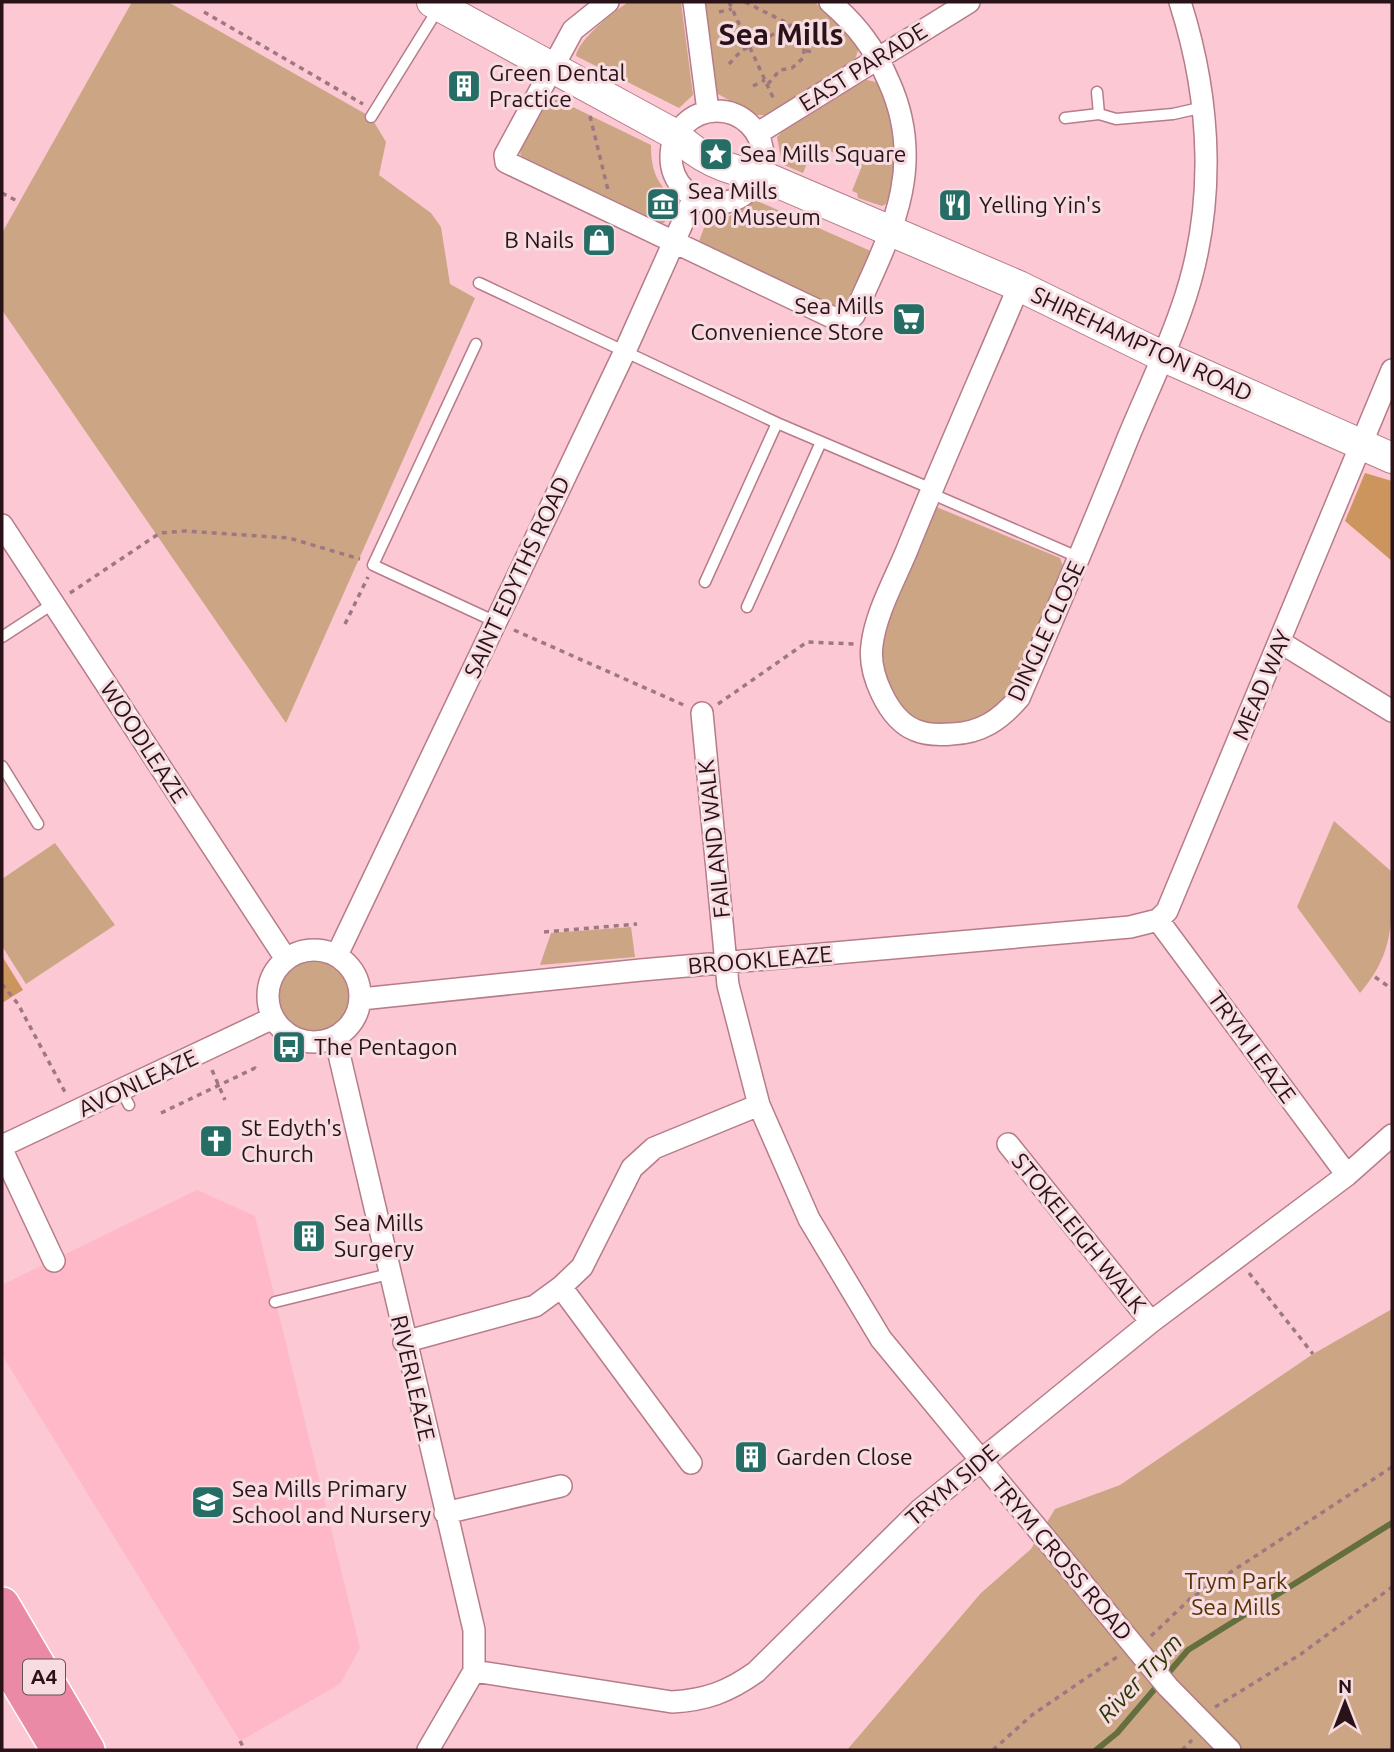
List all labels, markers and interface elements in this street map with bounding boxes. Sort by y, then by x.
district label: Sea Mills [718,17,844,51]
street label: EAST PARADE [794,17,931,116]
place label: Green Dental Practice [489,60,626,111]
building icon: Green Dental Practice [445,67,483,105]
place icon: Sea Mills Square [697,135,735,173]
place label: Sea Mills Square [740,141,907,166]
place label: Sea Mills 100 Museum [688,178,821,229]
museum icon: Sea Mills 100 Museum [644,185,682,223]
restaurant icon: Yelling Yin's [936,186,974,224]
place label: Yelling Yin's [979,192,1101,217]
shop icon: B Nails [580,221,618,259]
place label: B Nails [504,227,574,252]
street label: SHIREHAMPTON ROAD [1028,281,1257,406]
place label: Sea Mills Convenience Store [690,293,884,344]
supermarket icon: Sea Mills Convenience Store [890,300,928,338]
street label: SAINT EDYTHS ROAD [459,472,574,681]
street label: DINGLE CLOSE [1002,557,1089,705]
street label: MEAD WAY [1227,625,1296,744]
street label: WOODLEAZE [96,676,193,807]
street label: FAILAND WALK [693,759,734,919]
street label: BROOKLEAZE [687,941,833,978]
street label: TRYM LEAZE [1204,986,1301,1107]
bus stop icon: The Pentagon [270,1028,308,1066]
place label: The Pentagon [314,1034,458,1059]
street label: AVONLEAZE [74,1044,201,1121]
place label: St Edyth's Church [241,1115,342,1166]
church icon: St Edyth's Church [197,1122,235,1160]
street label: STOKELEIGH WALK [1007,1148,1151,1317]
place label: Sea Mills Surgery [334,1210,423,1261]
building icon: Sea Mills Surgery [290,1217,328,1255]
street label: RIVERLEAZE [387,1313,440,1443]
building icon: Garden Close [732,1438,770,1476]
street label: TRYM SIDE [901,1439,1003,1530]
place label: Garden Close [776,1444,913,1469]
street label: TRYM CROSS ROAD [987,1472,1138,1645]
place label: Sea Mills Primary School and Nursery [232,1476,431,1527]
school or university icon: Sea Mills Primary School and Nursery [189,1483,227,1521]
park label: Trym Park Sea Mills [1184,1568,1288,1619]
water label: River Trym [1092,1628,1187,1728]
road number: A4 [23,1660,65,1694]
north arrow [1310,1668,1380,1738]
text: N [1338,1675,1352,1697]

